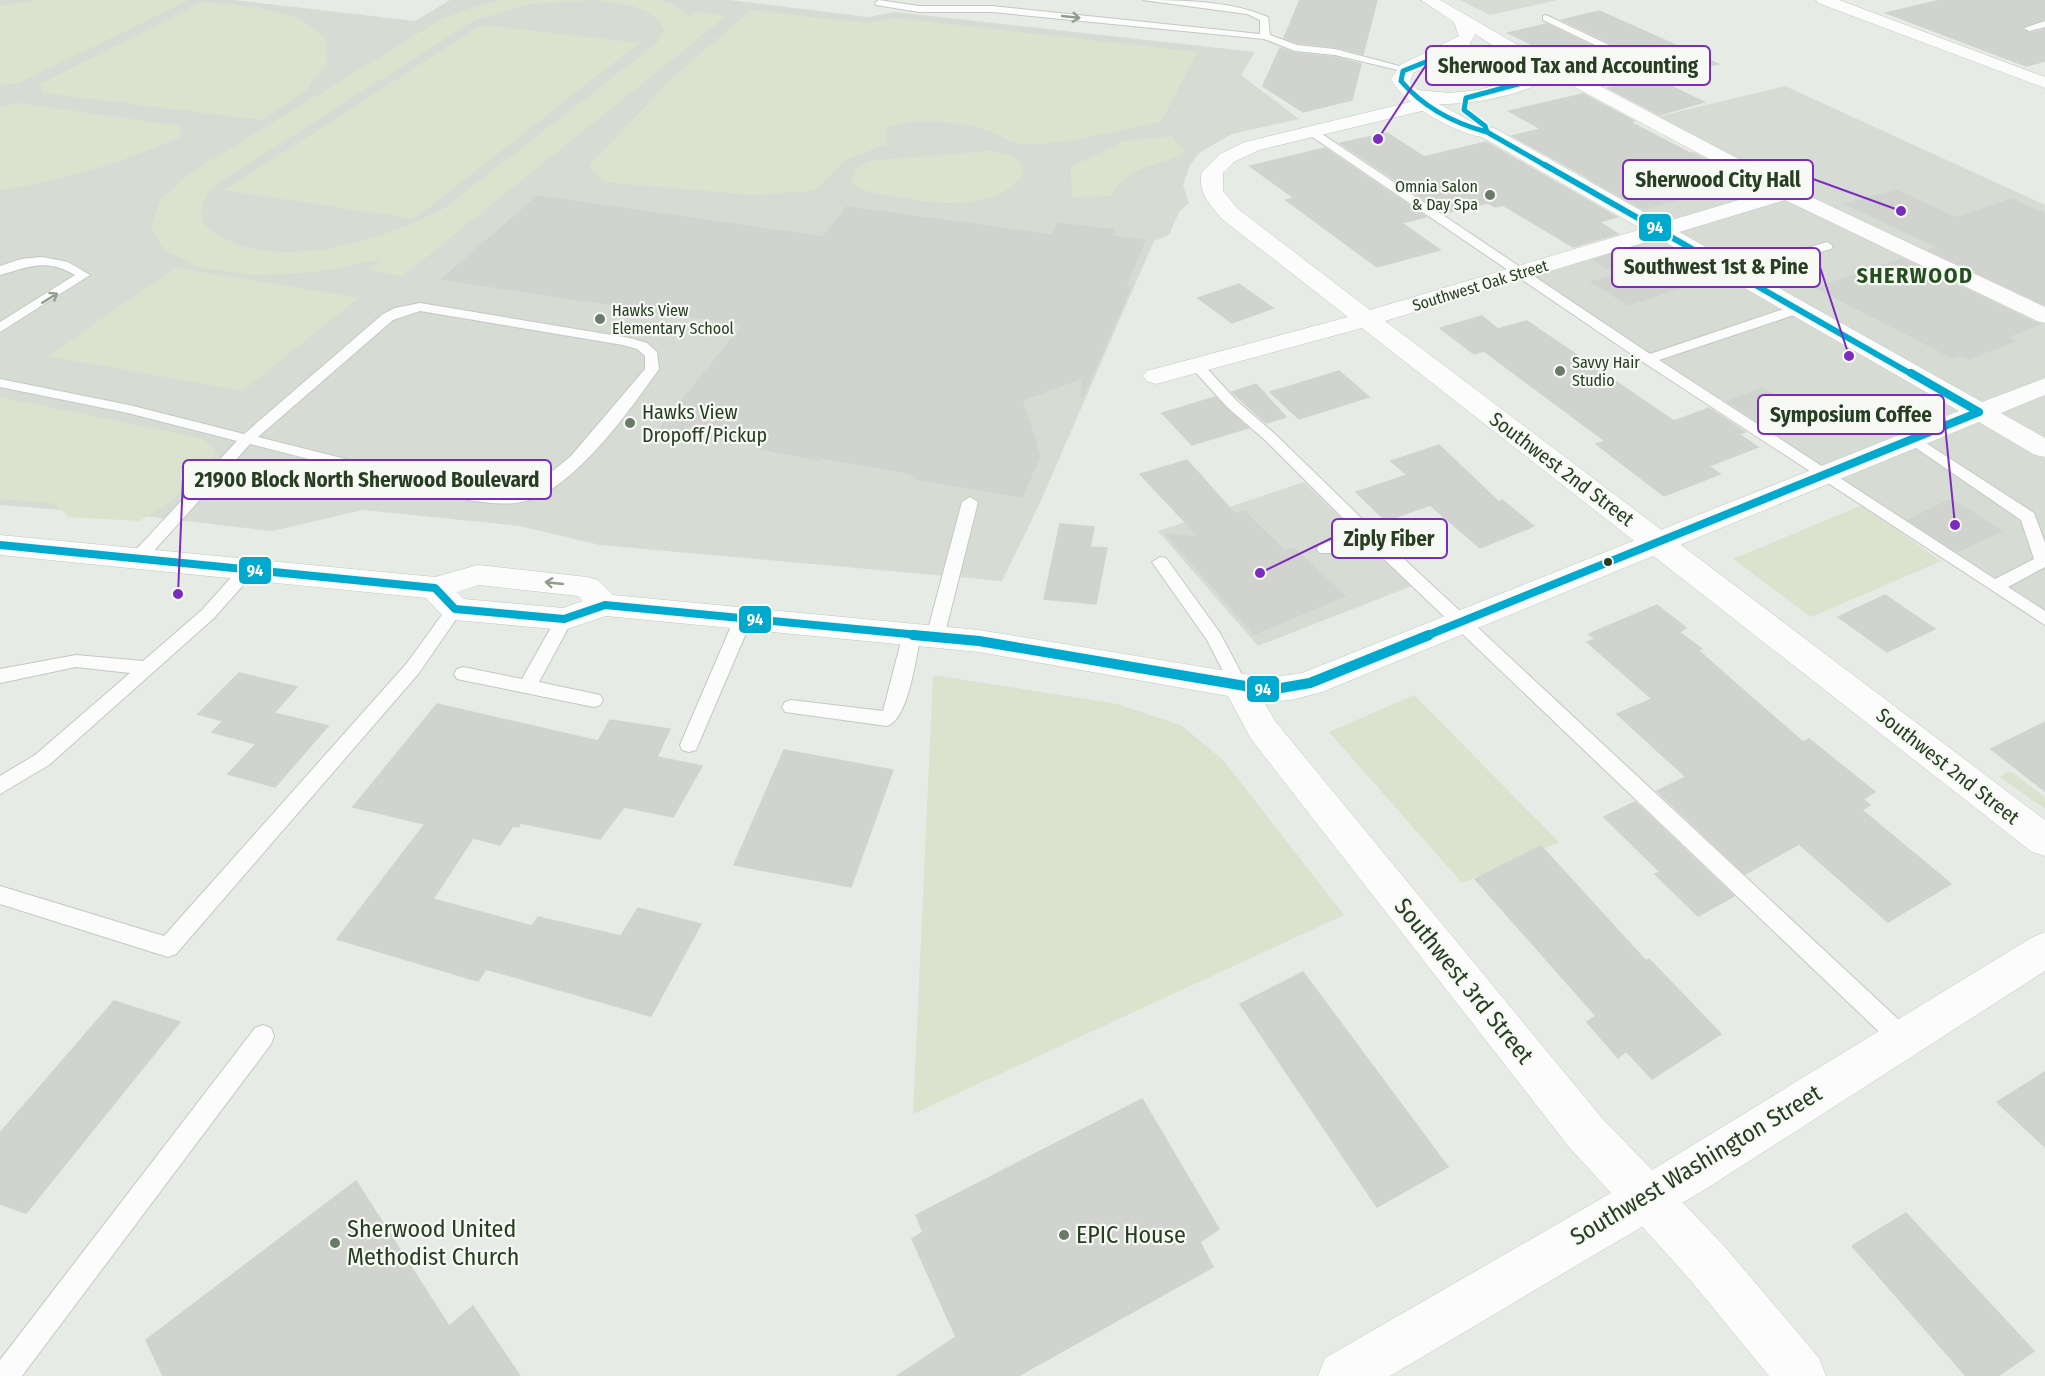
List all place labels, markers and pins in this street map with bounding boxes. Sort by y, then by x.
callout: Sherwood Tax and Accounting [1426,46,1710,85]
callout: Sherwood City Hall [1623,160,1813,199]
place label: Omnia Salon & Day Spa [1395,177,1478,214]
marker: Omnia Salon & Day Spa [1483,188,1497,202]
callout: Southwest 1st & Pine [1612,248,1820,287]
place label: Hawks View Elementary School [612,301,734,338]
marker: Hawks View Elementary School [593,312,607,326]
place label: Savvy Hair Studio [1572,353,1640,390]
marker: Savvy Hair Studio [1553,364,1567,378]
callout: Symposium Coffee [1758,395,1944,434]
place label: Hawks View Dropoff/Pickup [642,400,767,447]
marker: Hawks View Dropoff/Pickup [623,416,637,430]
callout: 21900 Block North Sherwood Boulevard [183,460,551,499]
callout: Ziply Fiber [1332,519,1447,558]
unlabelled marker [1602,556,1614,568]
place label: Sherwood United Methodist Church [347,1215,519,1271]
place label: EPIC House [1076,1221,1186,1249]
marker: EPIC House [1057,1228,1071,1242]
marker: Sherwood United Methodist Church [328,1236,342,1250]

